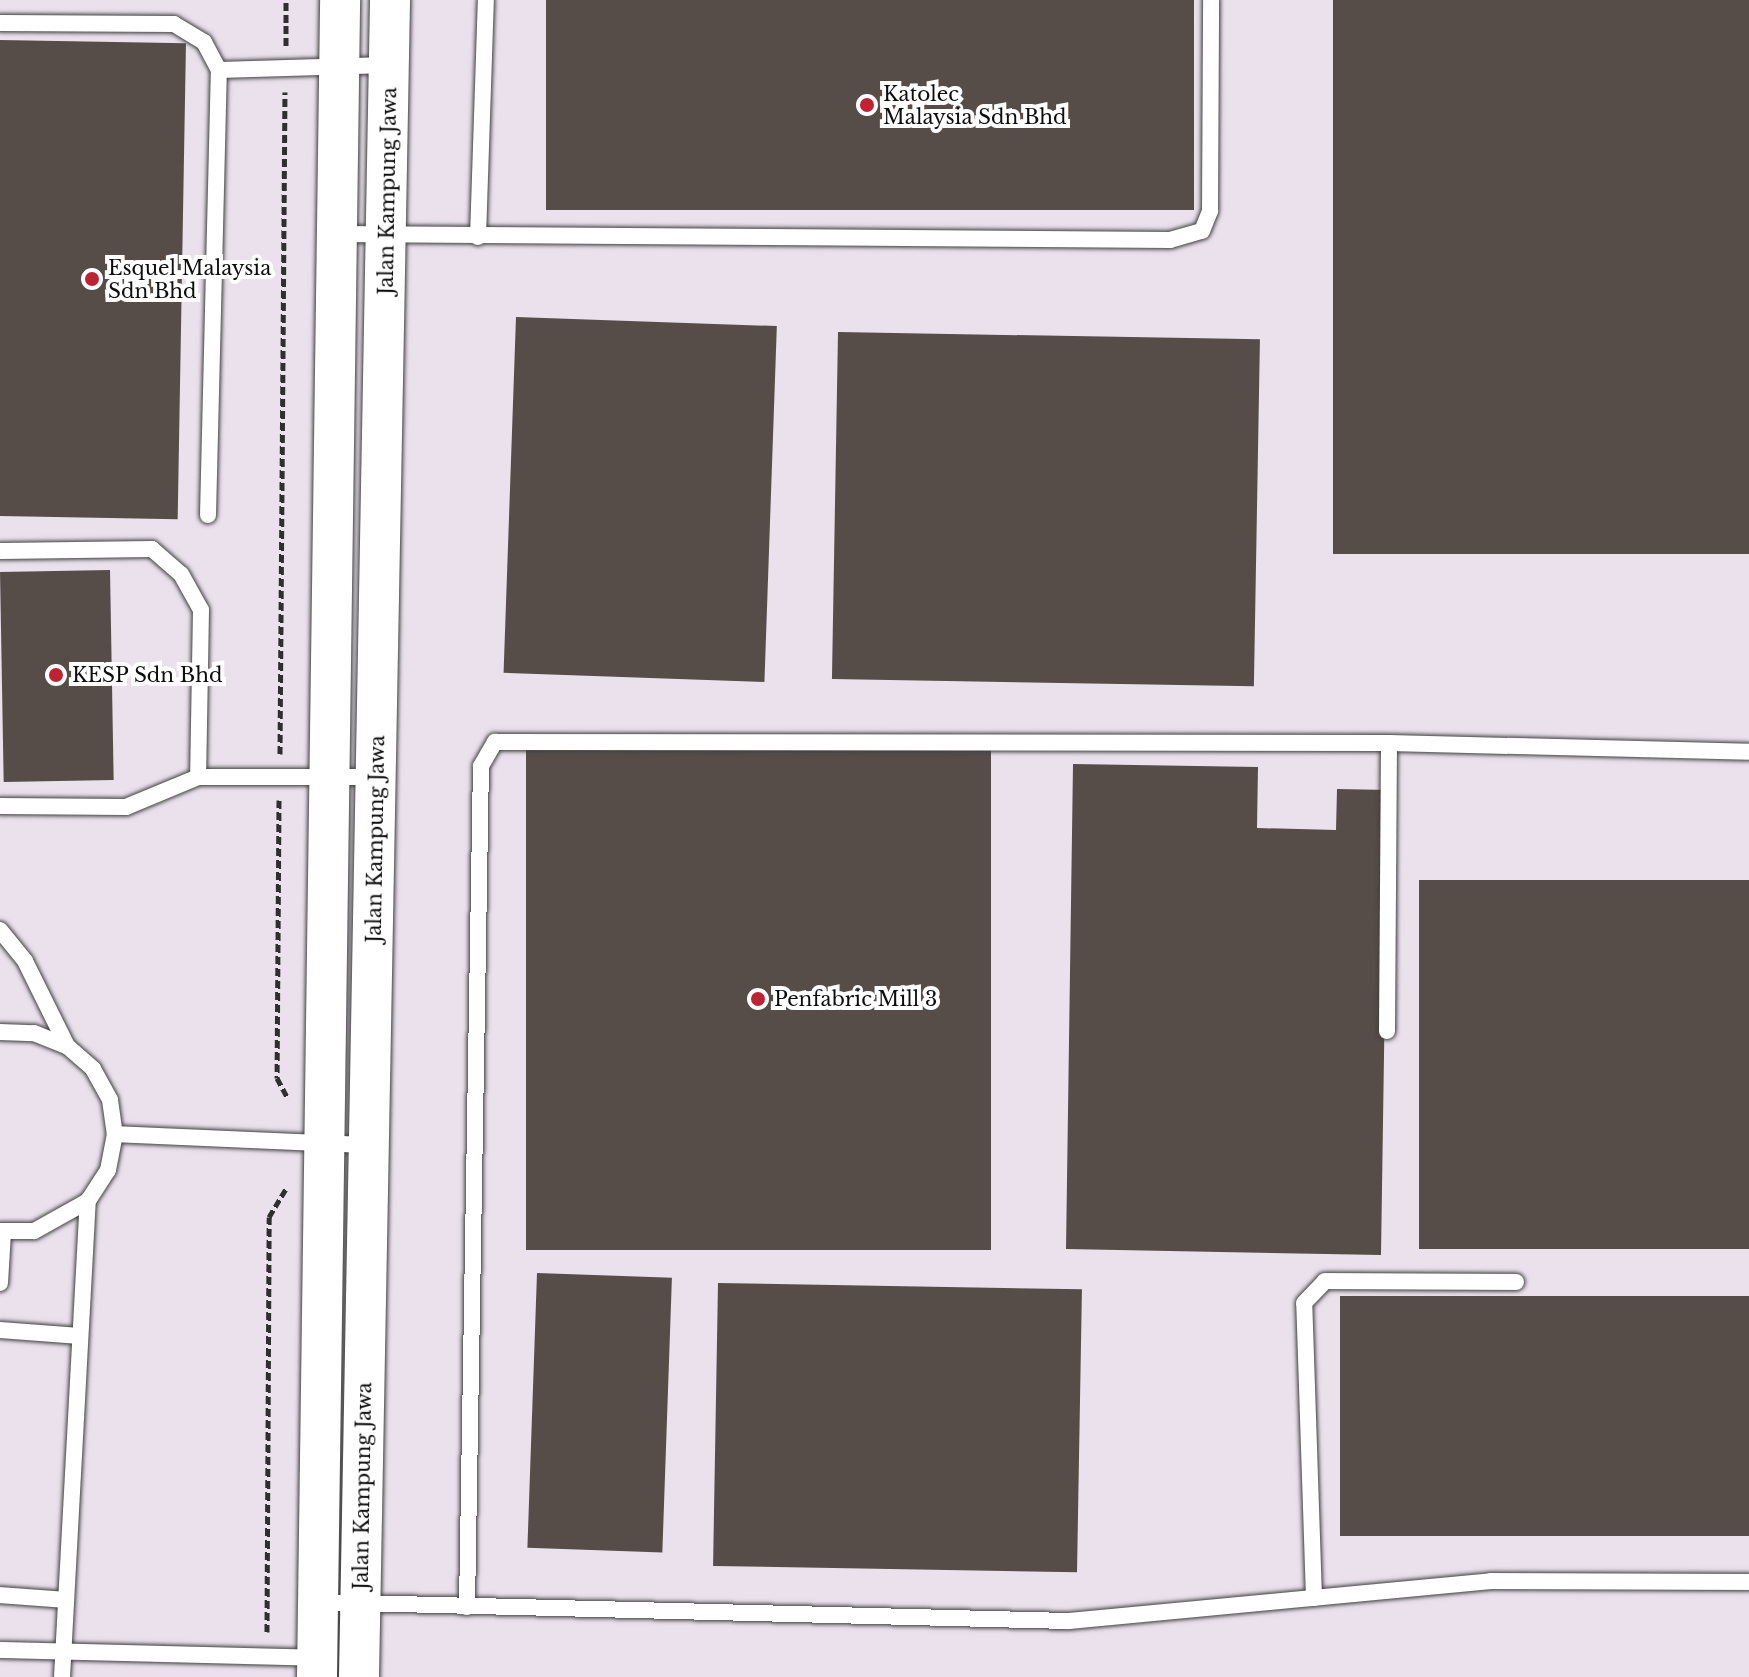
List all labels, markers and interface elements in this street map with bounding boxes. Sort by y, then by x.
place label: Katolec Malaysia Sdn Bhd [883,82,1067,129]
street label: Jalan Kampung Jawa [374,87,402,295]
marker: Katolec Malaysia Sdn Bhd [858,96,876,114]
place label: Esquel Malaysia Sdn Bhd [108,256,271,303]
marker: Esquel Malaysia Sdn Bhd [83,270,101,288]
place label: KESP Sdn Bhd [72,663,223,687]
marker: KESP Sdn Bhd [47,666,65,684]
street label: Jalan Kampung Jawa [362,735,390,943]
place label: Penfabric Mill 3 [774,987,937,1011]
marker: Penfabric Mill 3 [749,990,767,1008]
street label: Jalan Kampung Jawa [349,1382,377,1590]

